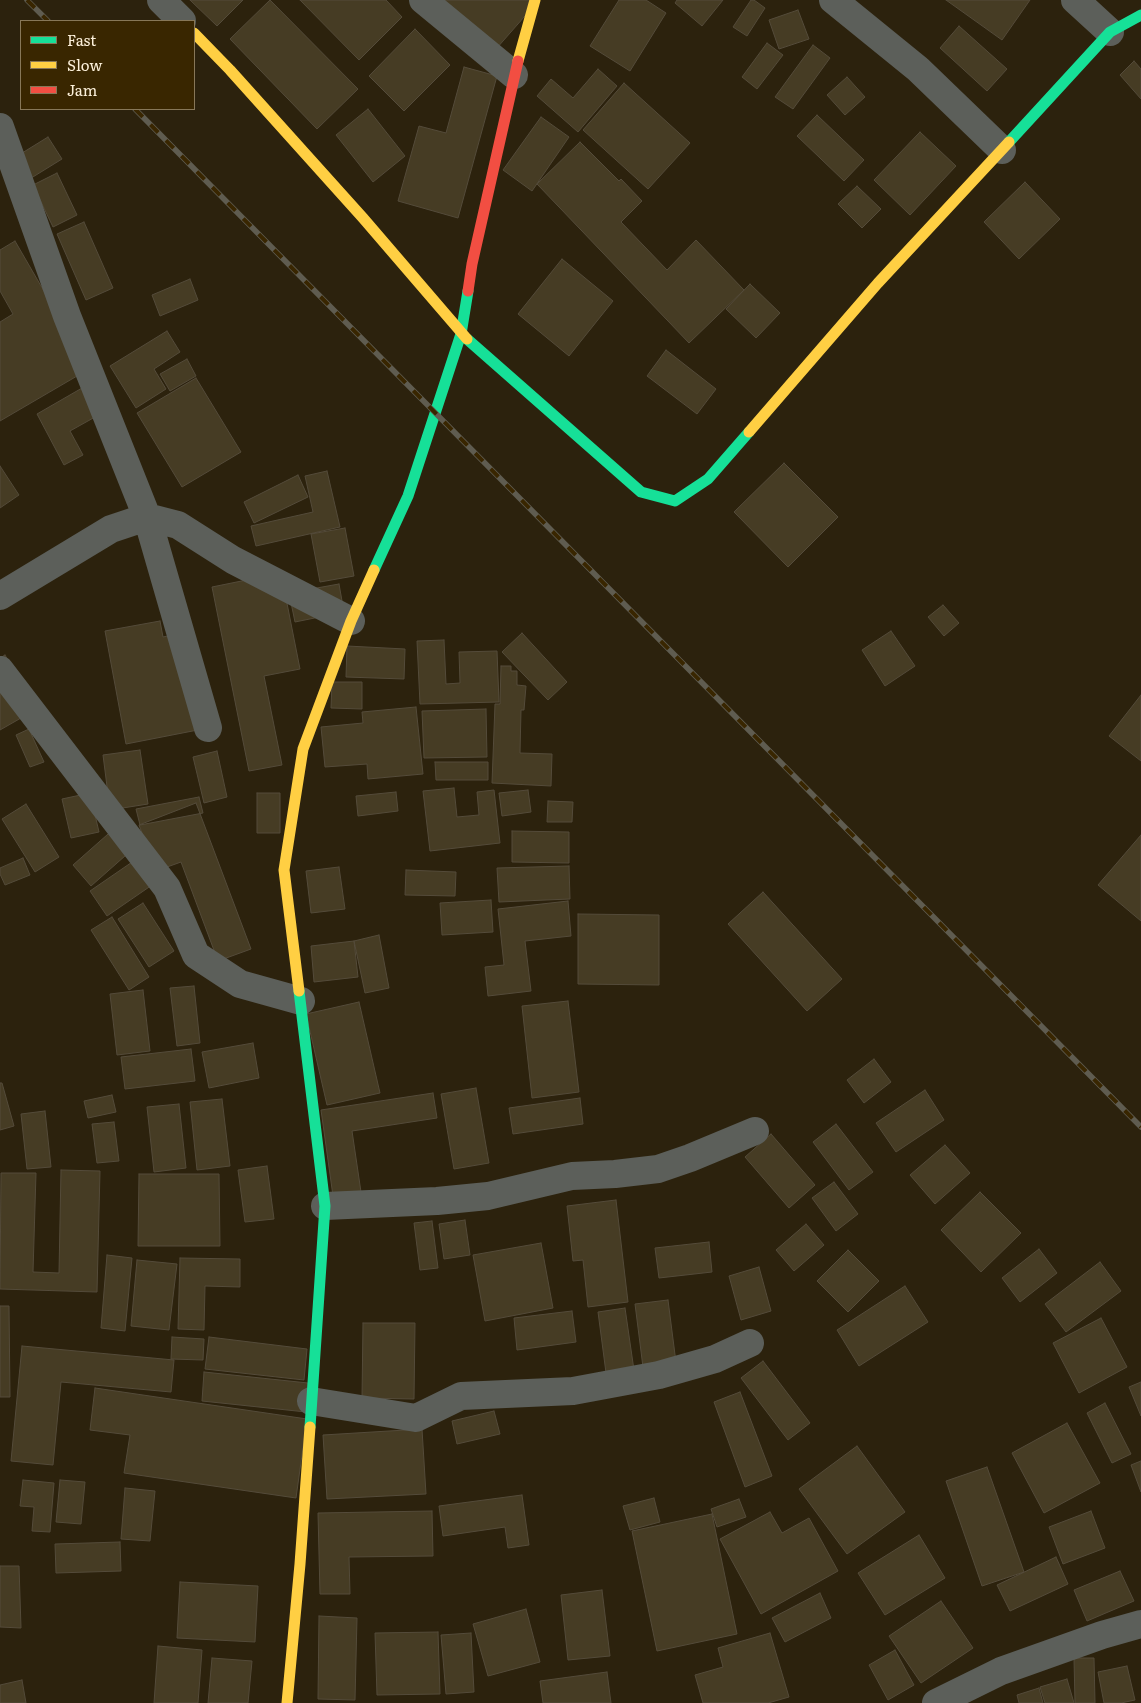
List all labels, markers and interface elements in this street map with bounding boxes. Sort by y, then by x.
legend [20,20,195,110]
text: Fast [67,28,96,51]
text: Slow [67,53,102,76]
text: Jam [67,78,97,101]

